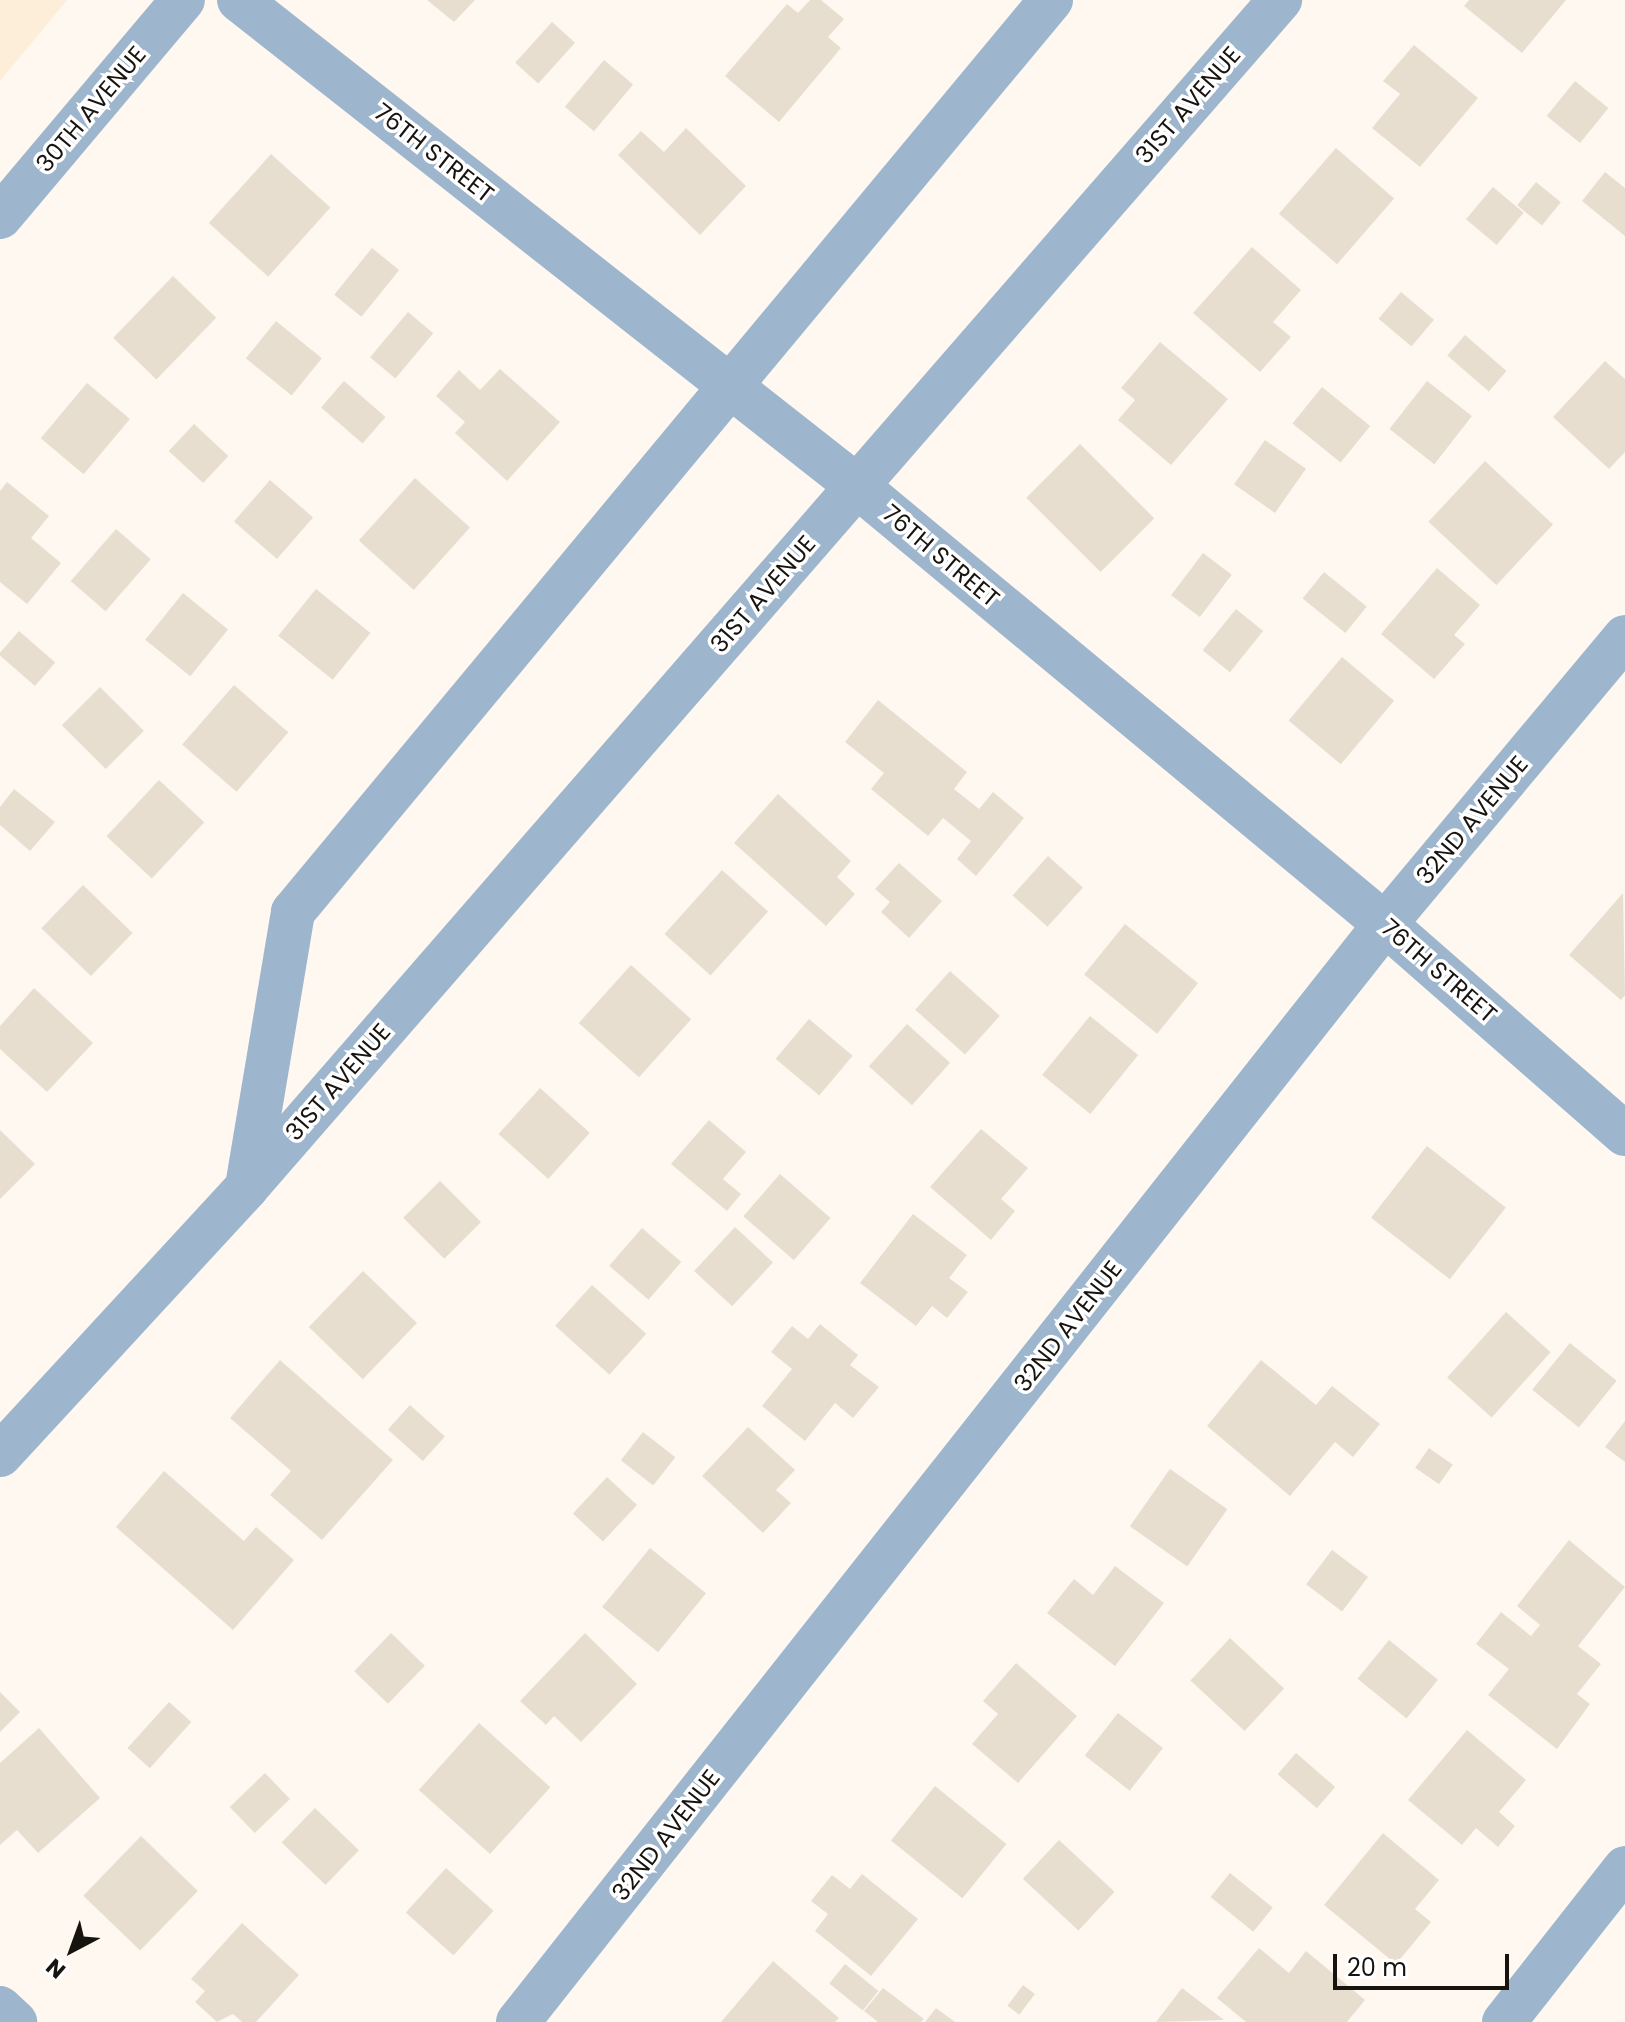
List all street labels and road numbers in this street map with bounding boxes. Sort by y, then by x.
street label: 30TH AVENUE [30,40,152,178]
street label: 31ST AVENUE [1129,41,1247,169]
street label: 76TH STREET [369,97,499,209]
street label: 76TH STREET [877,499,1005,613]
street label: 31ST AVENUE [704,530,822,658]
street label: 32ND AVENUE [1410,750,1534,890]
street label: 76TH STREET [1375,913,1503,1029]
street label: 31ST AVENUE [279,1018,397,1146]
street label: 32ND AVENUE [1008,1255,1128,1397]
street label: 32ND AVENUE [606,1764,726,1906]

